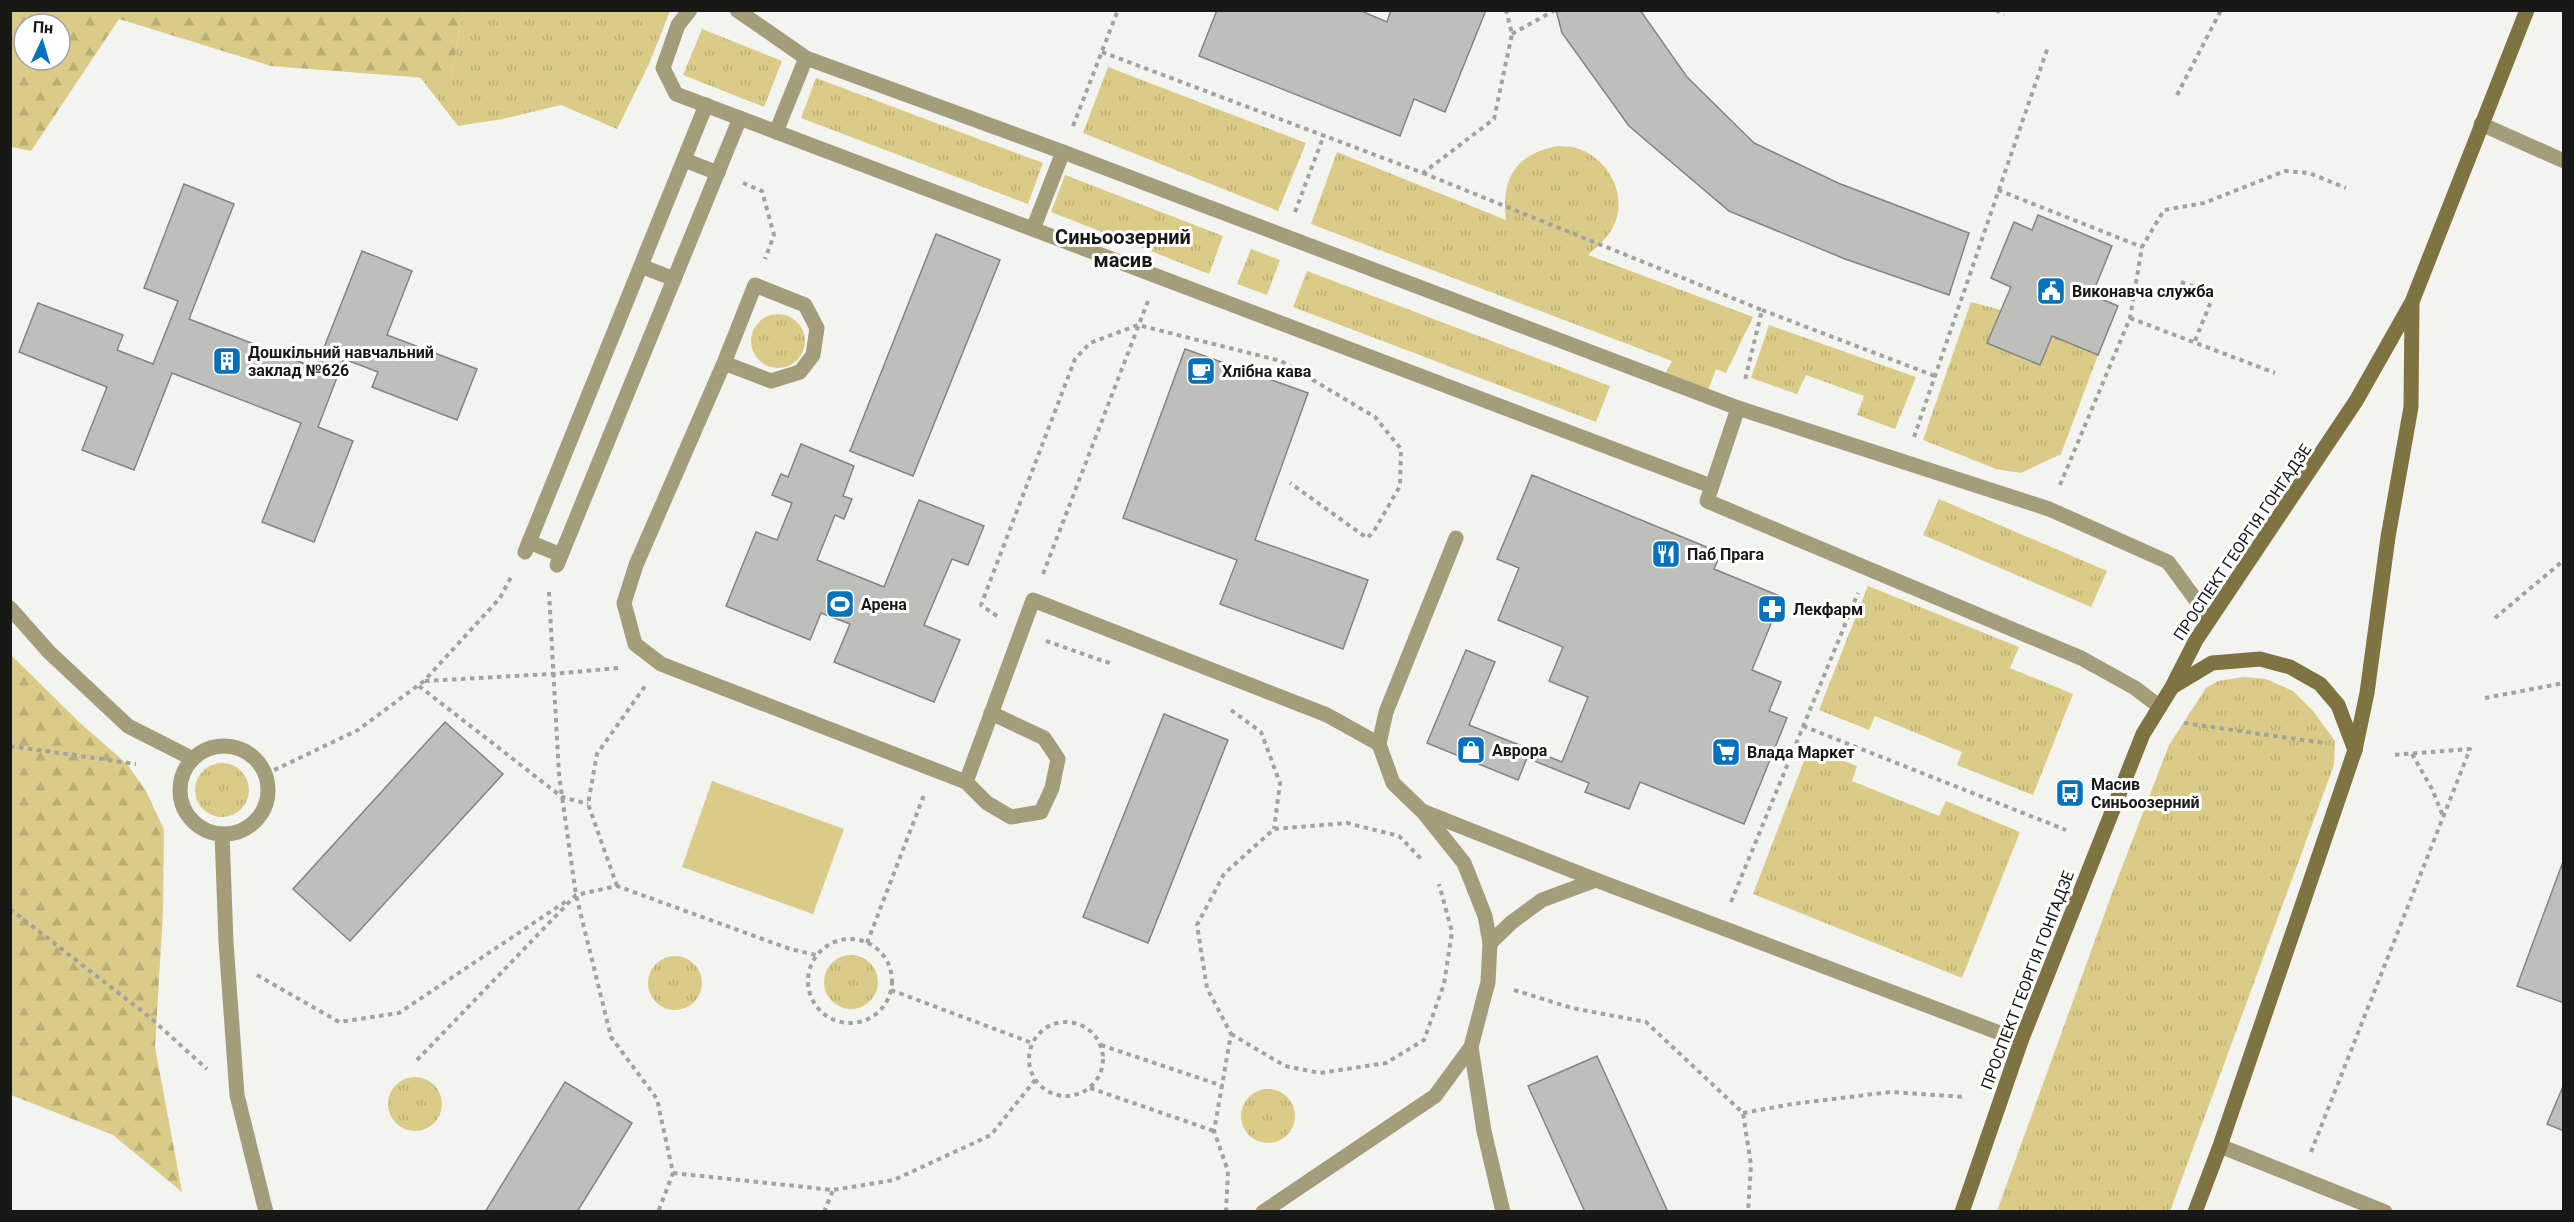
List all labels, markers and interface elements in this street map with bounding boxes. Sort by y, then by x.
north arrow [12,12,72,72]
text: Пн [32,17,54,38]
district label: Синьоозерний масив [1055,225,1191,272]
public building icon: Виконавча служба [2035,275,2067,307]
place label: Виконавча служба [2072,282,2214,301]
place label: Дошкільний навчальний заклад №626 [248,343,434,380]
building icon: Дошкільний навчальний заклад №626 [211,345,243,377]
cafe icon: Хлібна кава [1185,355,1217,387]
place label: Хлібна кава [1222,362,1312,381]
street label: ПРОСПЕКТ ГЕОРГІЯ ГОНГАДЗЕ [2169,440,2315,644]
restaurant icon: Паб Прага [1650,538,1682,570]
place label: Паб Прага [1687,545,1765,564]
sports icon: Арена [824,588,856,620]
pharmacy icon: Лекфарм [1756,593,1788,625]
place label: Арена [861,595,907,614]
place label: Лекфарм [1793,600,1863,619]
shop icon: Аврора [1455,734,1487,766]
supermarket icon: Влада Маркет [1710,736,1742,768]
place label: Аврора [1492,741,1548,760]
place label: Влада Маркет [1747,743,1855,762]
place label: Масив Синьоозерний [2091,775,2200,812]
bus stop icon: Масив Синьоозерний [2054,777,2086,809]
street label: ПРОСПЕКТ ГЕОРГІЯ ГОНГАДЗЕ [1977,868,2078,1092]

